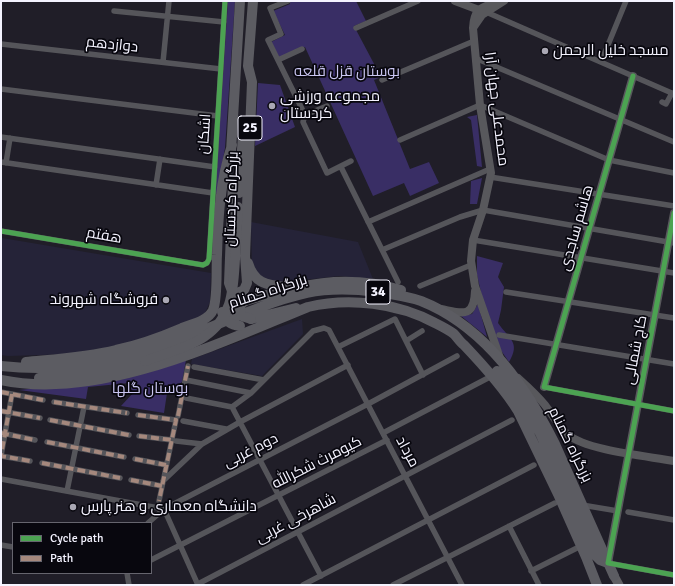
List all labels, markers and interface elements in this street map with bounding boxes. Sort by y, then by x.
street label: دوازدهم [85,33,139,57]
place label: مسجد خلیل الرحمن [553,42,669,60]
marker: مسجد خلیل الرحمن [540,46,550,56]
street label: محمدعلی جهان آرا [480,51,512,167]
park label: بوستان قزل قلعه [294,63,400,81]
place label: مجموعه ورزشی کردستان [280,88,380,123]
marker: مجموعه ورزشی کردستان [267,101,277,111]
street label: اشکان [195,113,215,155]
road number: 25 [238,116,262,140]
street label: بزرگراه کردستان [221,151,243,247]
street label: هاشم ساجدی [556,183,598,273]
street label: هفتم [85,224,123,248]
street label: بزرگراه گمنام [226,271,310,313]
road number: 34 [366,280,390,304]
place label: فروشگاه شهروند [50,291,158,309]
marker: فروشگاه شهروند [161,295,171,305]
street label: کاج شمالی [620,314,652,386]
park label: بوستان گلها [112,380,188,398]
street label: بزرگراه گمنام [544,404,596,486]
street label: دوم غربی [221,430,281,472]
street label: کیومرث شکرالله [269,433,365,493]
street label: مرداد [391,433,423,471]
street label: شاهرخی غربی [253,490,339,548]
place label: دانشگاه معماری و هنر پارس [81,498,257,516]
marker: دانشگاه معماری و هنر پارس [68,502,78,512]
legend [12,522,152,574]
text: Cycle path [50,531,103,546]
text: Path [50,551,73,566]

